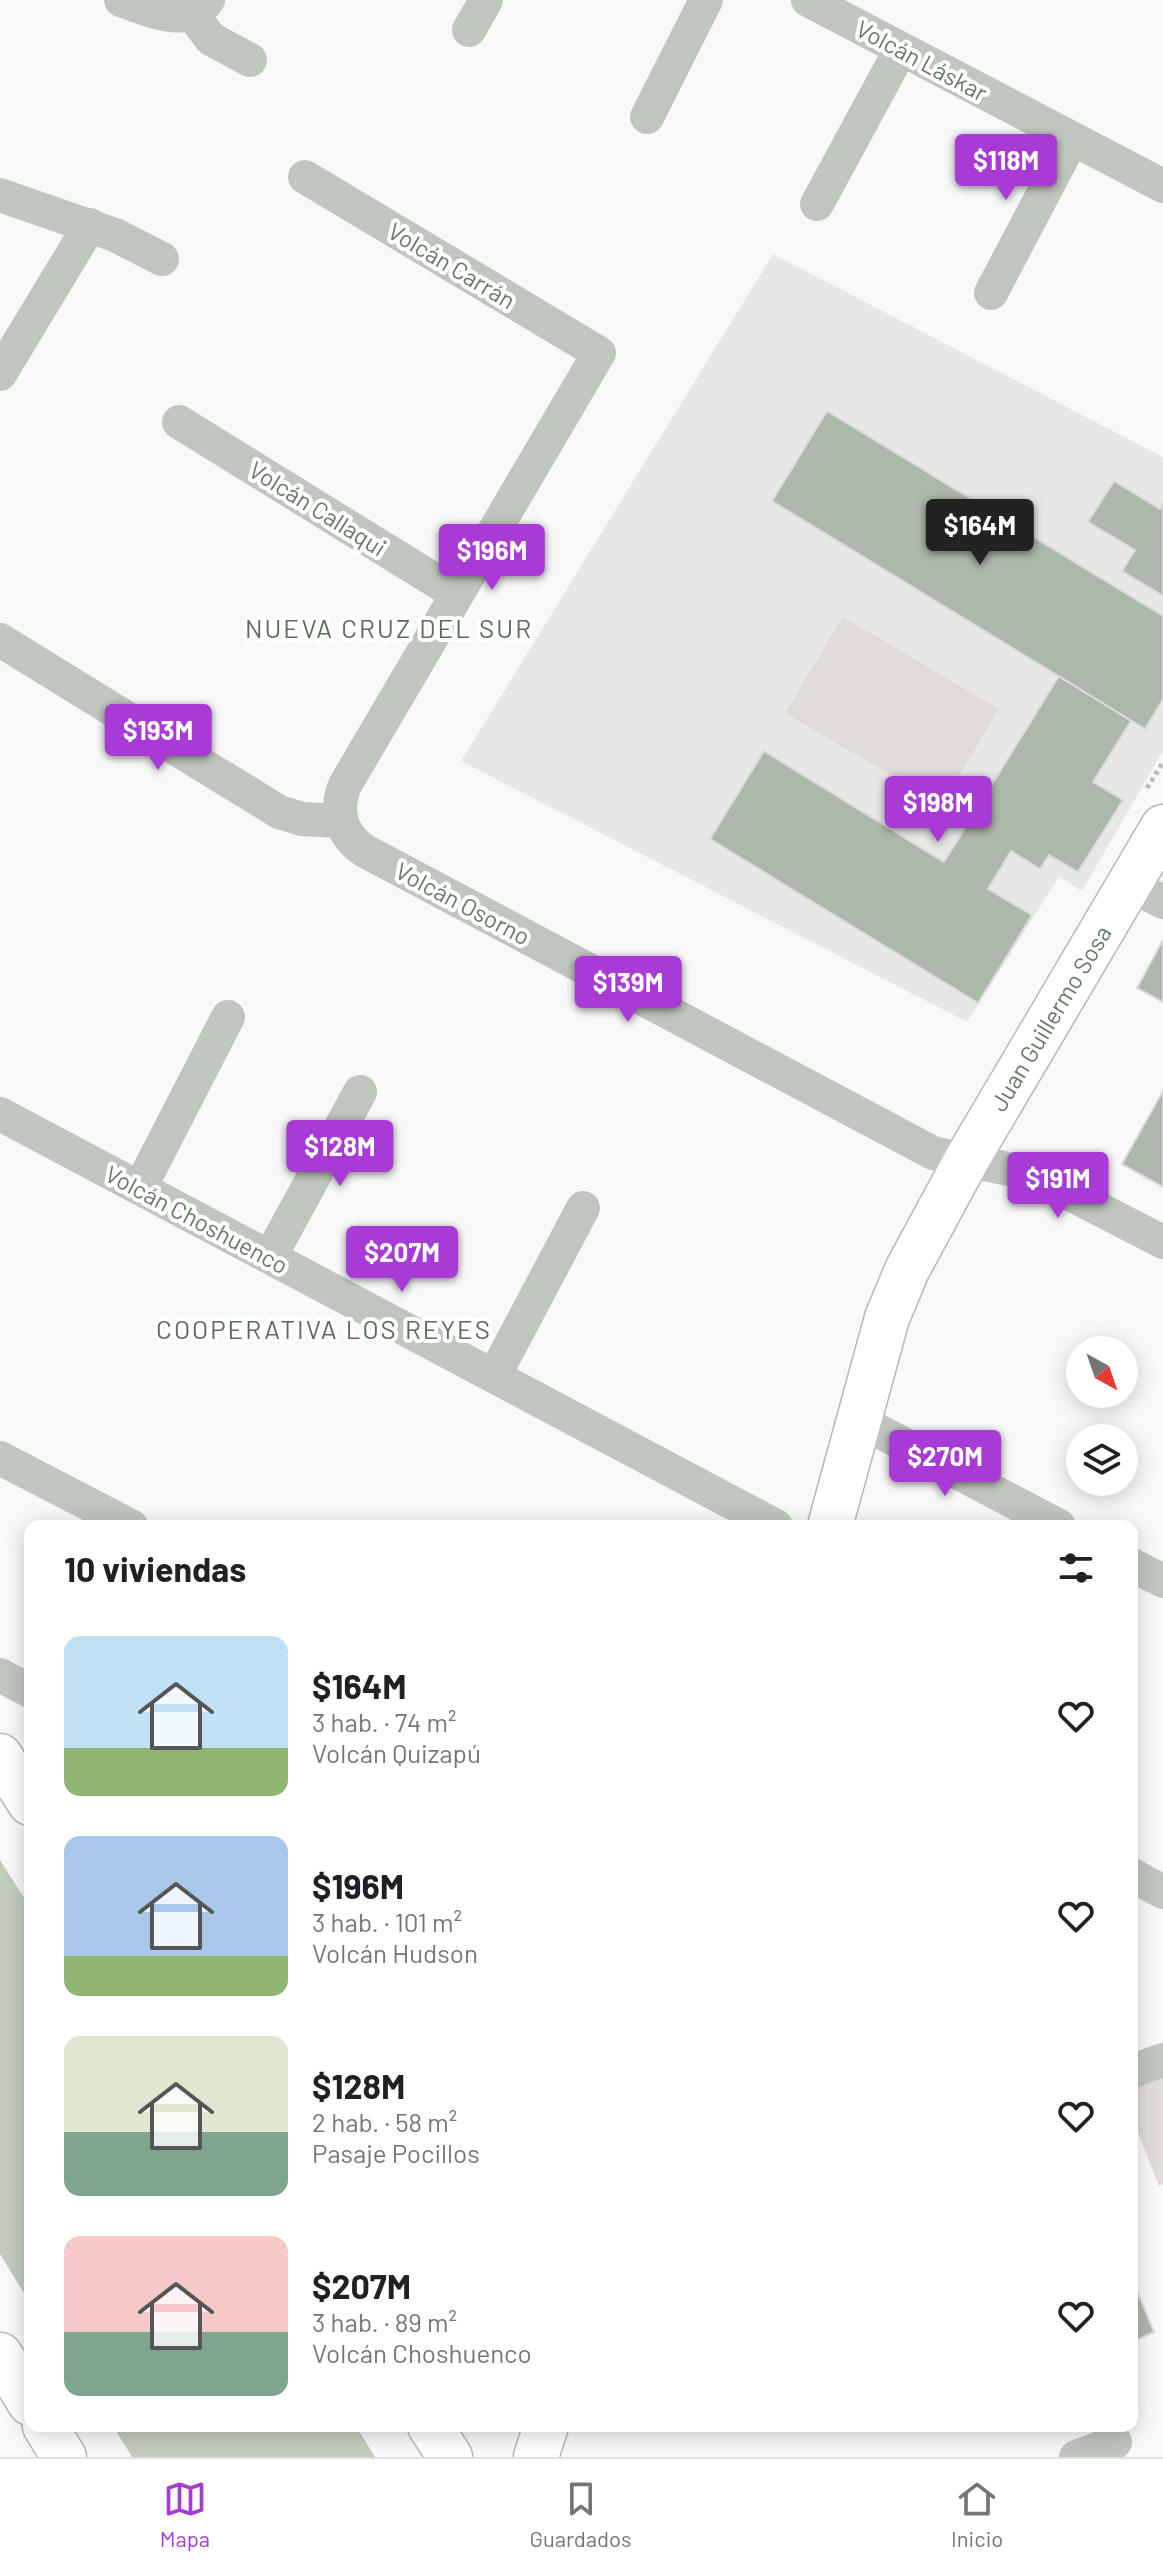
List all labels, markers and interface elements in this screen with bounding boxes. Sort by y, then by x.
street label: Volcán Láskar [852,13,993,107]
pin: $118M [950,134,1062,202]
text: $118M [973,144,1039,175]
street label: Volcán Carrán [383,216,521,314]
street label: Volcán Callaqui [244,454,392,562]
pin: $164M [924,499,1036,567]
text: $164M [944,509,1016,540]
pin: $196M [436,524,548,592]
text: $196M [457,534,527,565]
district label: NUEVA CRUZ DEL SUR [245,612,533,643]
pin: $193M [102,704,214,772]
text: $193M [123,714,193,745]
pin: $198M [882,776,994,844]
text: $198M [903,786,973,817]
street label: Volcán Osorno [391,855,535,951]
street label: Juan Guillermo Sosa [983,920,1117,1116]
pin: $139M [572,956,684,1024]
text: $139M [593,966,663,997]
pin: $128M [284,1120,396,1188]
text: $128M [304,1130,376,1161]
pin: $191M [1002,1152,1114,1220]
street label: Volcán Choshuenco [101,1159,293,1279]
text: $191M [1025,1162,1091,1193]
pin: $207M [346,1226,458,1294]
text: $207M [364,1236,440,1267]
district label: COOPERATIVA LOS REYES [156,1313,492,1344]
north arrow [1066,1336,1138,1408]
map controls [1066,1336,1138,1496]
button: layers [1066,1424,1138,1496]
pin: $270M [889,1430,1001,1498]
text: $270M [907,1440,983,1471]
icon: filters [1054,1546,1098,1590]
text: 10 viviendas [64,1548,246,1589]
text: $164M [312,1665,407,1706]
icon: home [128,1668,224,1764]
icon: heart [1054,1694,1098,1738]
text: 3 hab. · 74 m² [312,1706,456,1737]
text: Volcán Quizapú [312,1737,481,1768]
text: $196M [312,1865,404,1906]
icon: home [128,1868,224,1964]
icon: heart [1054,1894,1098,1938]
text: 3 hab. · 101 m² [312,1906,462,1937]
text: Volcán Hudson [312,1937,478,1968]
text: $128M [312,2065,405,2106]
icon: home [128,2068,224,2164]
icon: heart [1054,2094,1098,2138]
text: 2 hab. · 58 m² [312,2106,457,2137]
text: Pasaje Pocillos [312,2137,480,2168]
text: $207M [312,2265,411,2306]
icon: home [128,2268,224,2364]
icon: heart [1054,2294,1098,2338]
text: 3 hab. · 89 m² [312,2306,457,2337]
text: Volcán Choshuenco [312,2337,532,2368]
tab: Mapa [160,2477,210,2551]
tab: Guardados [529,2477,632,2551]
tab: Inicio [951,2477,1003,2551]

